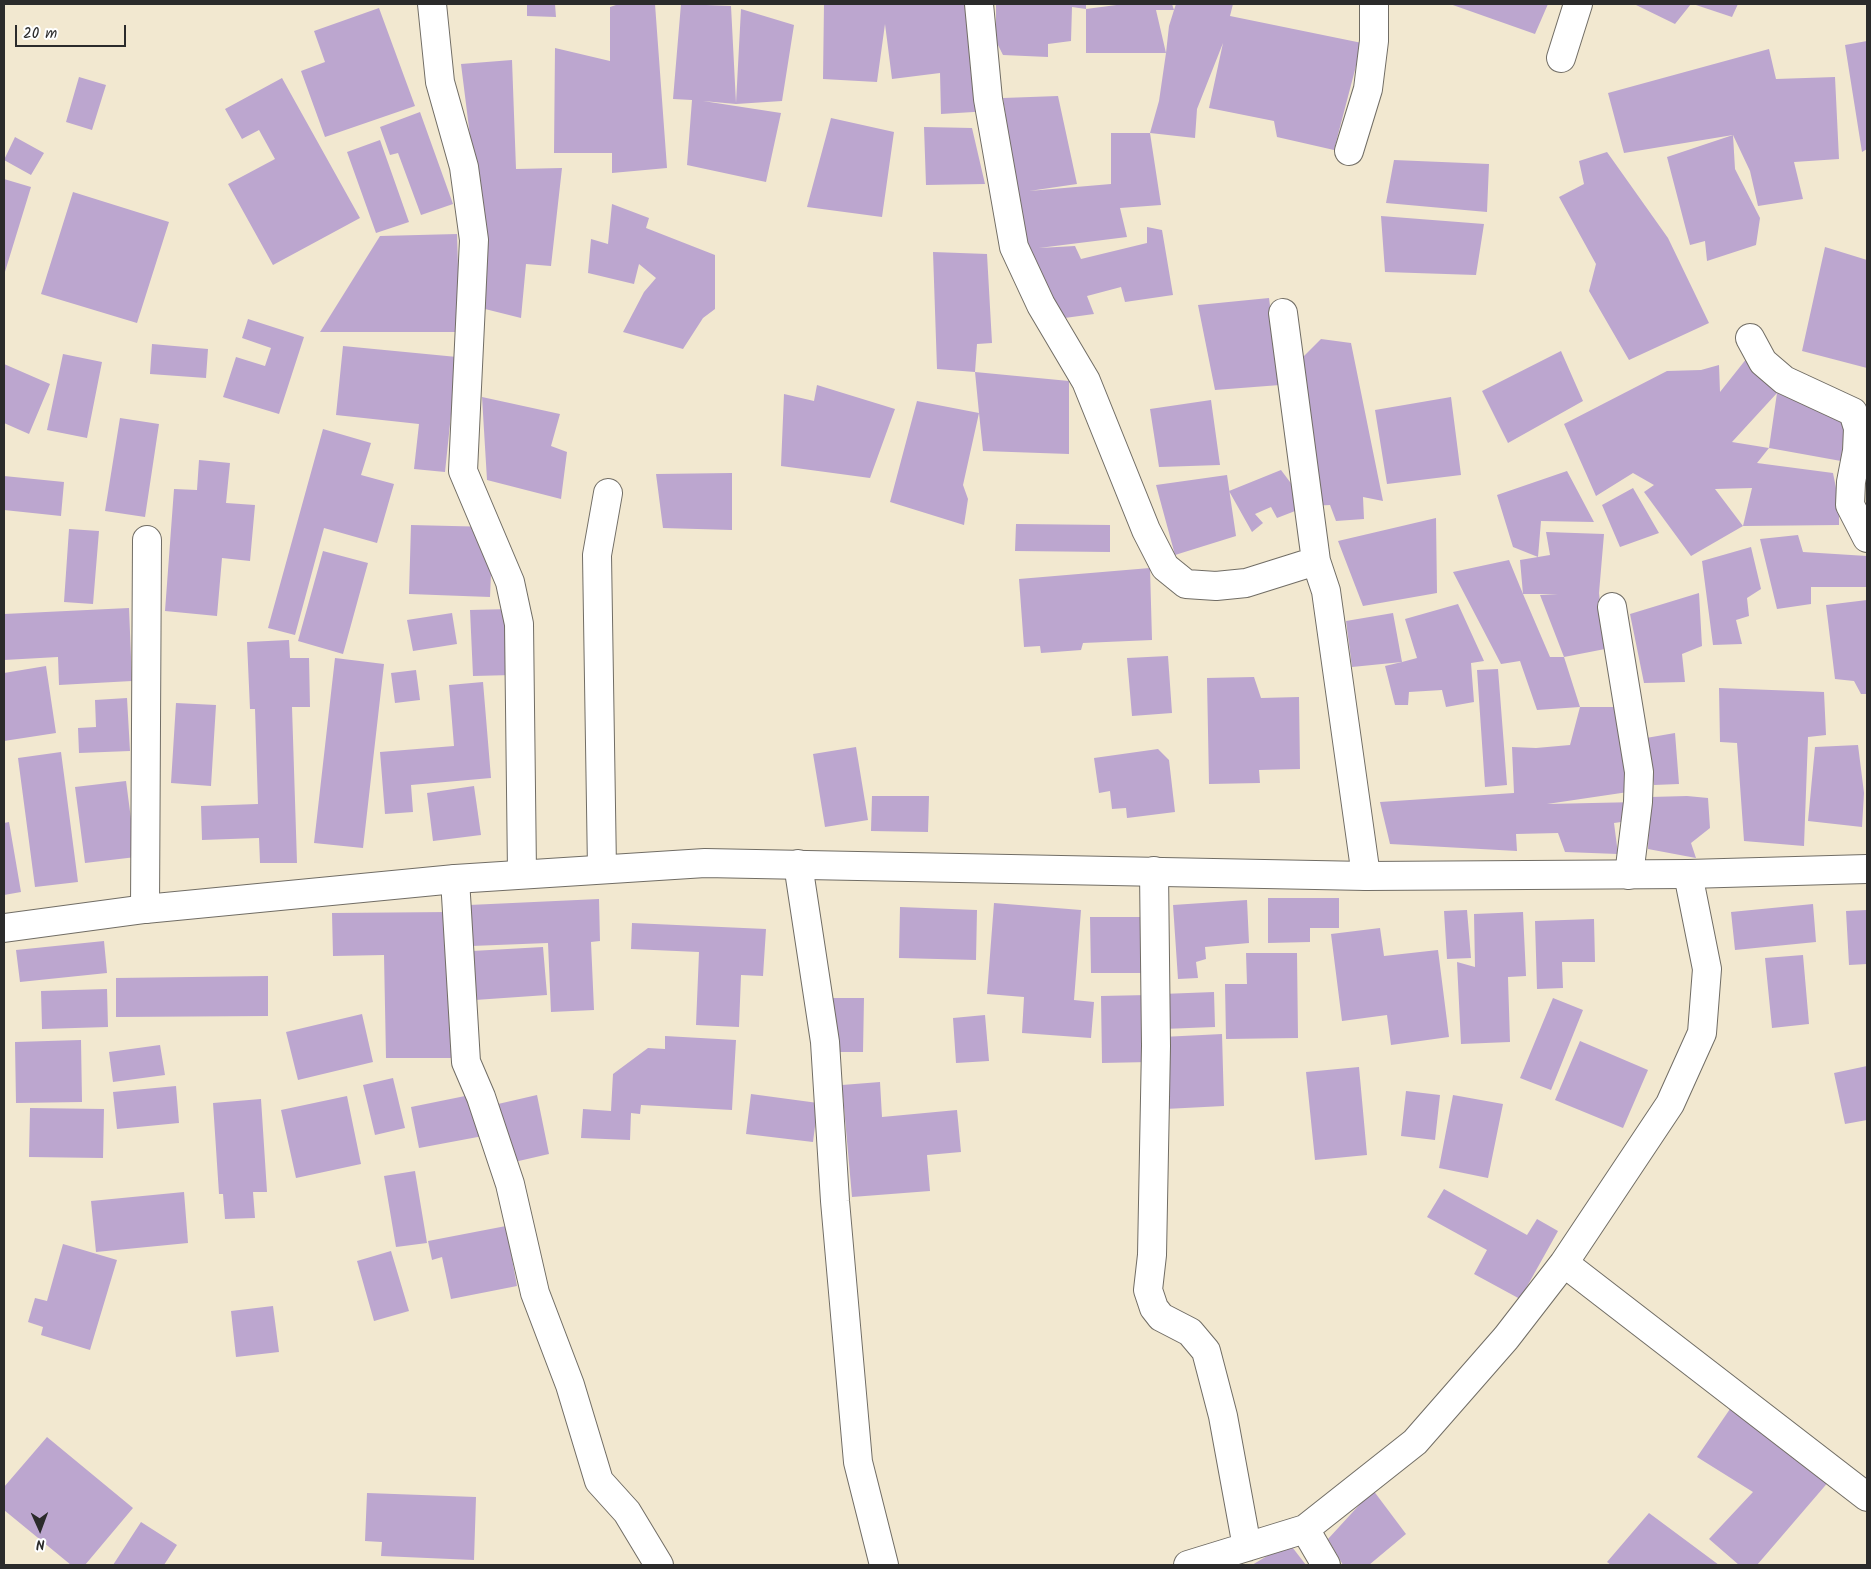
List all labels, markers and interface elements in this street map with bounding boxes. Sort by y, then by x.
scale bar [18,15,129,47]
text: 20 m [23,22,57,46]
north arrow [15,1504,65,1554]
text: N [36,1533,45,1555]

